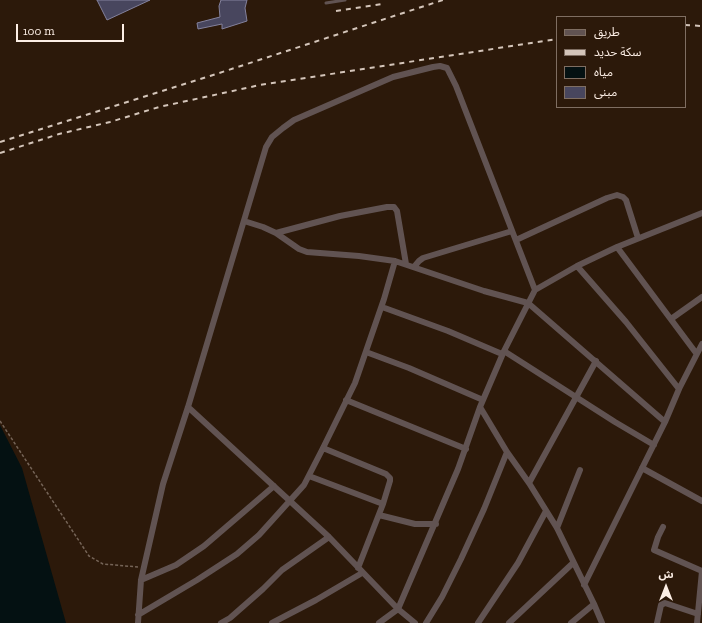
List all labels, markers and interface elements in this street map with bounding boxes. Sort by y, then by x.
scale bar [18,16,126,42]
legend [556,16,686,108]
text: 100 m [23,24,55,38]
text: طريق [594,25,620,39]
text: سكة حديد [594,45,641,59]
text: مياه [594,65,613,79]
text: مبنى [594,85,617,99]
north arrow [646,567,686,607]
text: ش [658,568,674,581]

